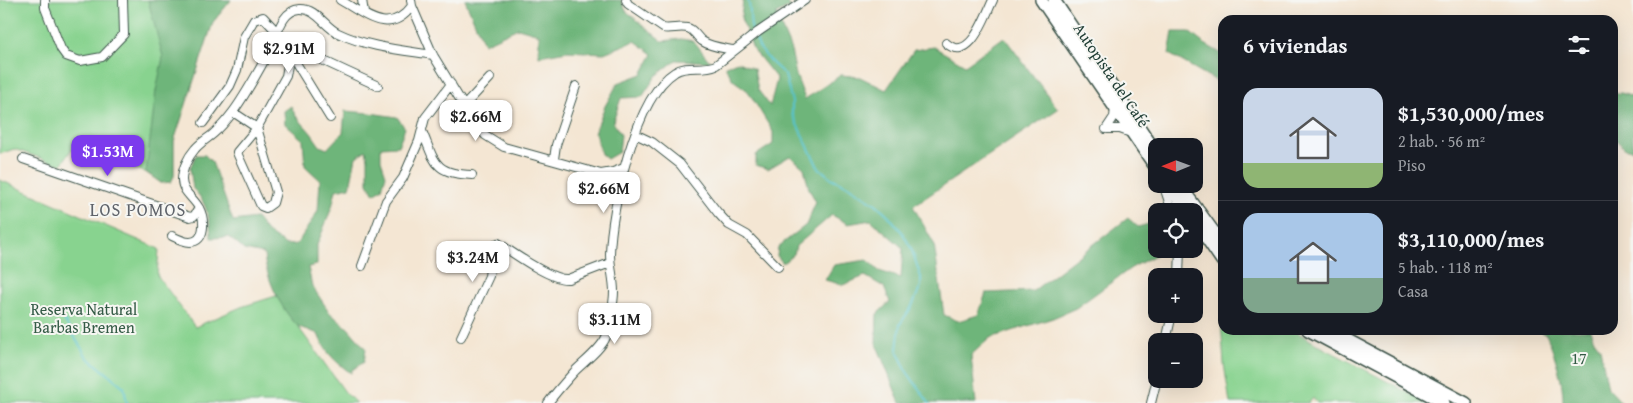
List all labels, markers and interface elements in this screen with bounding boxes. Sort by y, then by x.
street label: Autopista del Café [1068,18,1156,132]
text: 6 viviendas [1243,30,1348,61]
icon: filters [1565,31,1593,59]
pin: $2.91M [248,32,330,74]
text: $2.91M [263,36,315,60]
text: $1,530,000/mes [1398,98,1544,129]
pin: $2.66M [435,100,517,142]
text: $2.66M [450,104,502,128]
icon: home [1283,108,1343,168]
text: 2 hab. · 56 m² [1398,129,1485,153]
pin: $1.53M [67,134,149,177]
north arrow [1148,138,1202,192]
map controls [1148,138,1203,388]
text: $1.53M [82,139,134,163]
text: Piso [1398,153,1426,177]
pin: $2.66M [563,172,645,214]
text: $2.66M [578,176,630,200]
district label: LOS POMOS [90,196,186,223]
button: locate [1148,203,1203,258]
text: $3,110,000/mes [1398,224,1544,255]
icon: home [1283,233,1343,293]
pin: $3.24M [432,240,514,283]
text: $3.24M [447,245,499,269]
text: 5 hab. · 118 m² [1398,255,1493,279]
button: + [1148,268,1203,323]
text: Casa [1398,279,1428,303]
park label: Reserva Natural Barbas Bremen [31,297,138,339]
pin: $3.11M [574,302,656,345]
text: $3.11M [589,307,641,331]
button: − [1148,333,1203,388]
park label: 17 [1571,346,1587,370]

